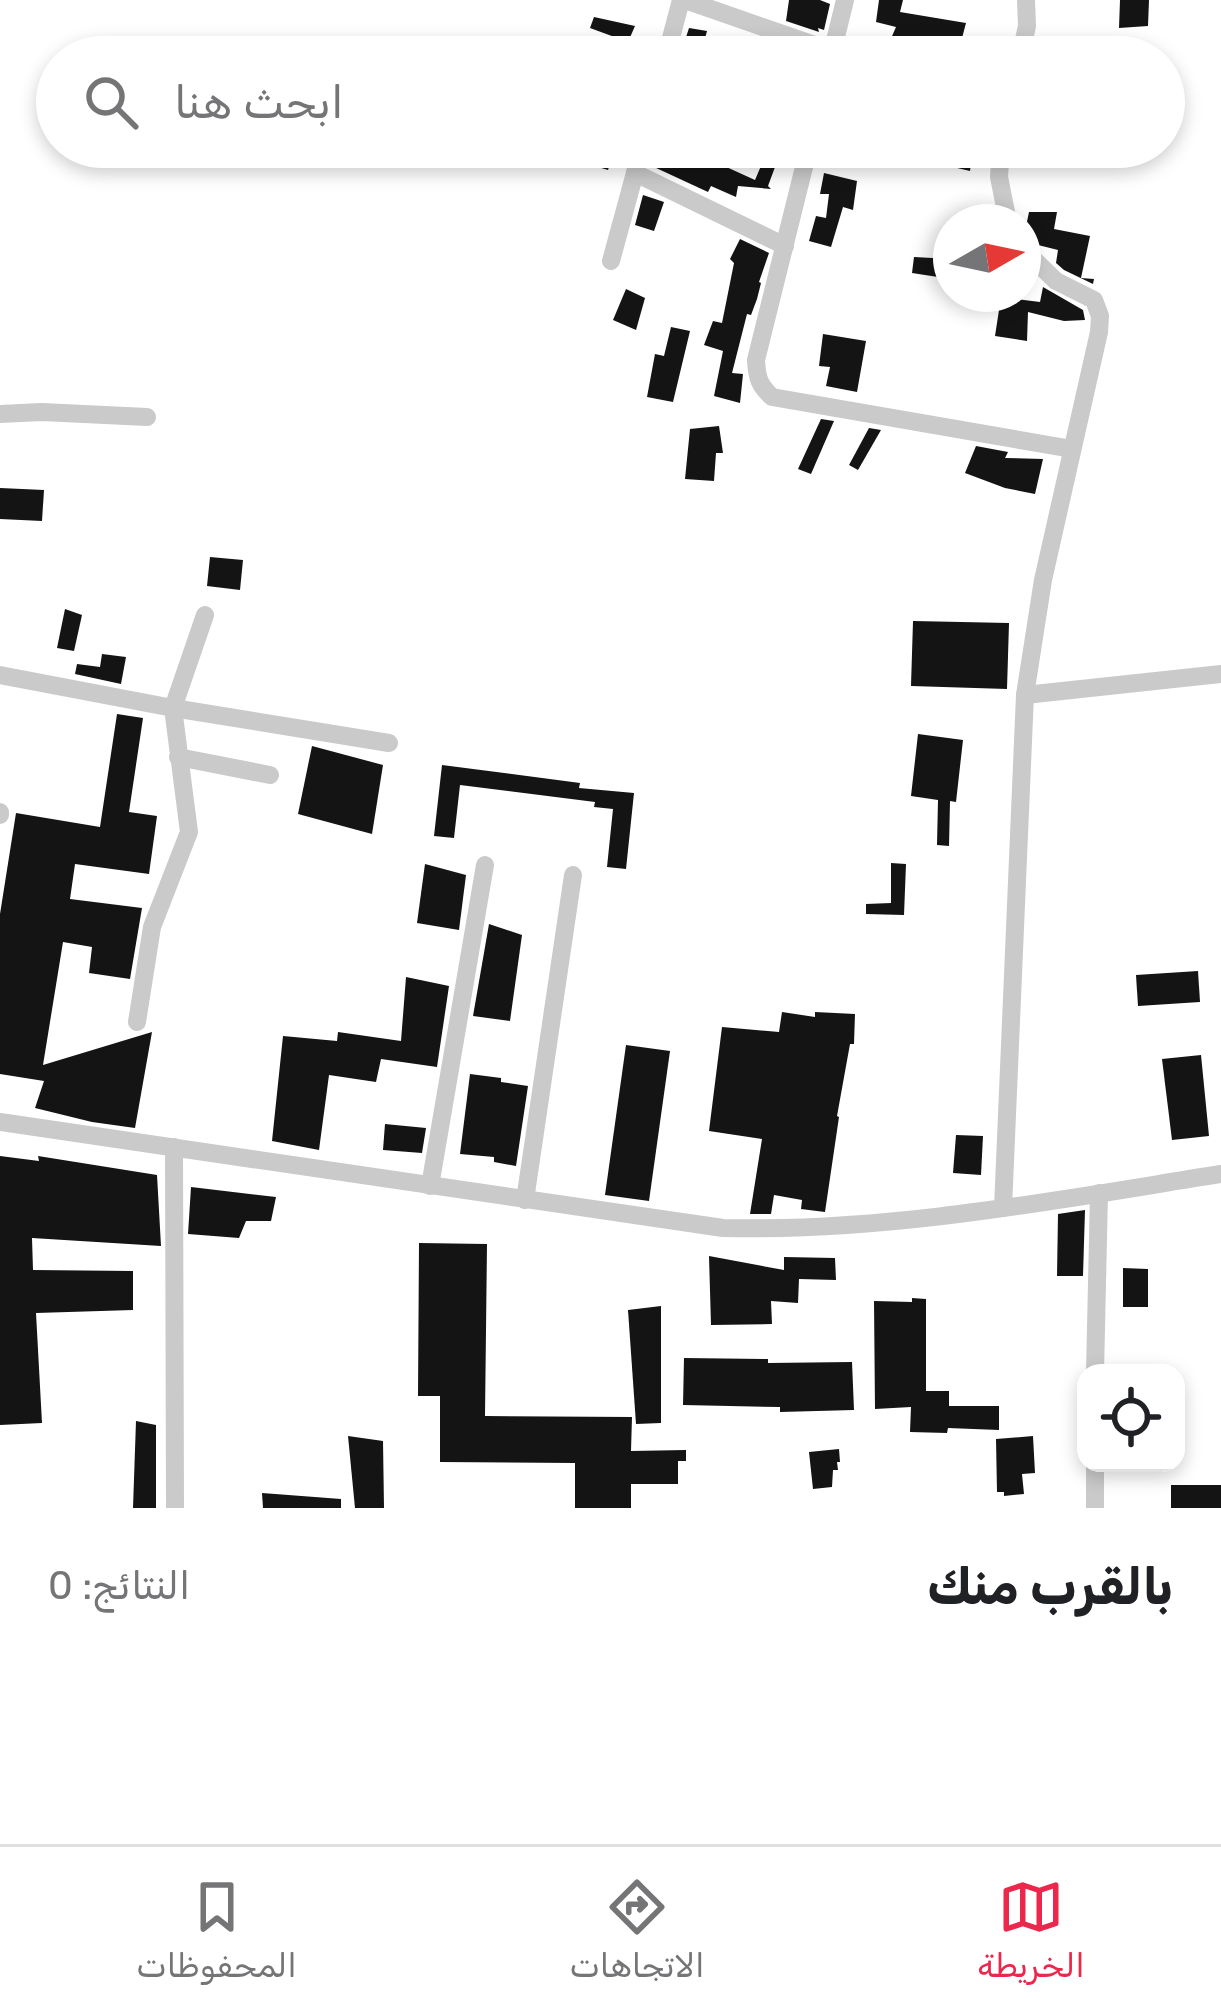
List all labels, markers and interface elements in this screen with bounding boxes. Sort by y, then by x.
search box [36,36,1185,168]
icon: search [78,69,144,135]
text: ابحث هنا [174,76,344,129]
north arrow [933,204,1041,312]
map controls [1077,1364,1185,1472]
button: locate [1077,1364,1185,1472]
text: بالقرب منك [927,1556,1173,1617]
text: النتائج: 0 [48,1563,190,1609]
tab: المحفوظات [136,1874,297,1985]
tab: الاتجاهات [569,1874,705,1985]
tab: الخريطة [977,1874,1085,1985]

